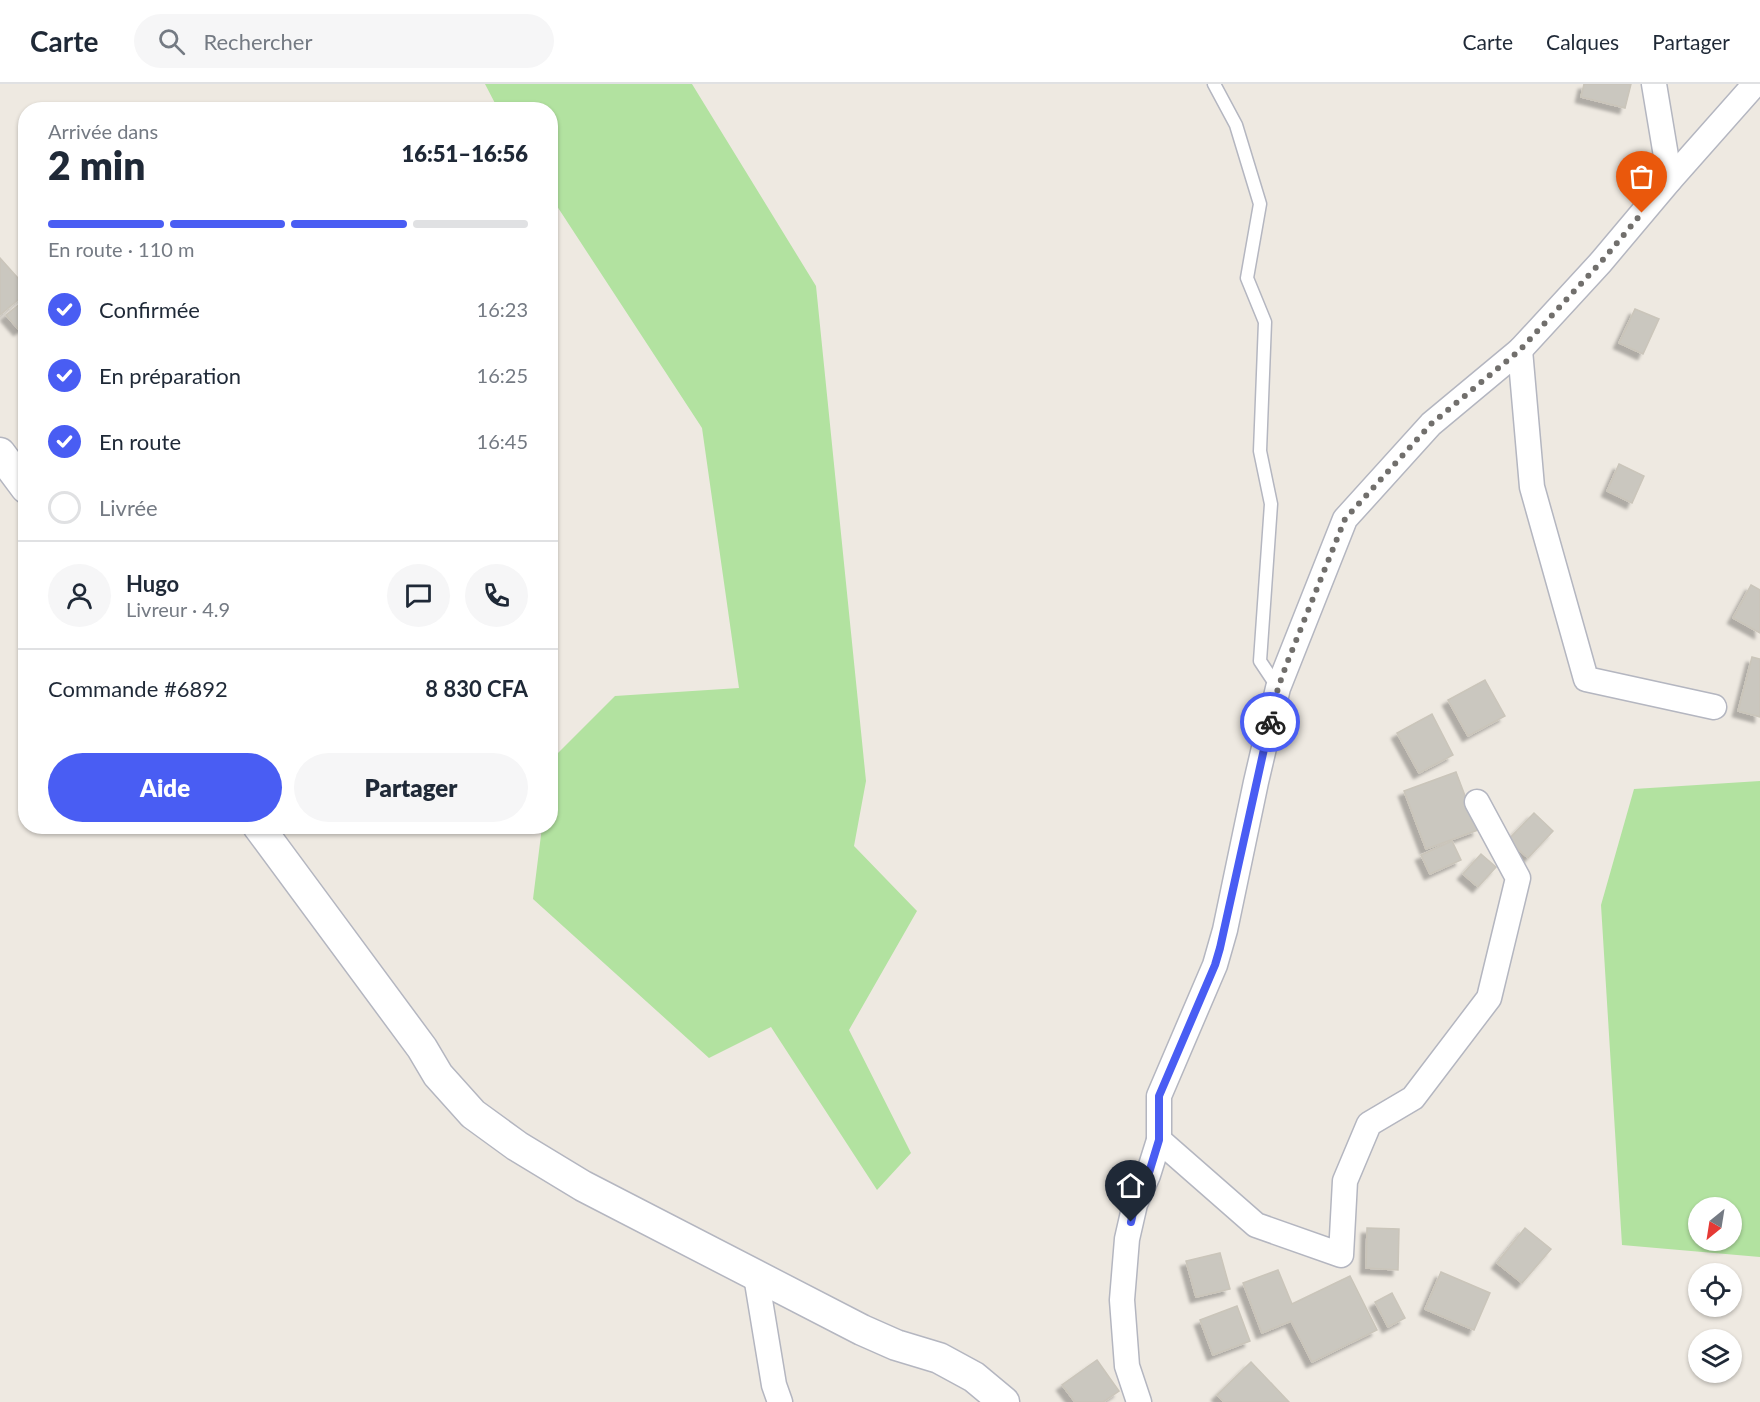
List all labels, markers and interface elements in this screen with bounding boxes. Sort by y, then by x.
search box [134,14,554,68]
text: Carte [30,24,98,58]
icon: search [155,25,188,58]
text: Rechercher [203,28,312,55]
text: Carte [1462,29,1513,54]
text: Calques [1546,29,1619,54]
text: Partager [1652,29,1730,54]
text: Arrivée dans [48,119,158,143]
text: 16:51–16:56 [402,140,528,167]
text: 2 min [48,142,145,188]
pin [1616,151,1667,213]
icon: bag [1625,160,1658,193]
text: En route · 110 m [48,237,194,261]
icon: check [48,293,81,326]
text: Confirmée [99,296,200,323]
text: 16:23 [477,297,528,321]
icon: check [48,359,81,392]
text: En préparation [99,362,241,389]
text: 16:25 [477,363,528,387]
icon: check [48,425,81,458]
text: En route [99,428,181,455]
text: 16:45 [477,429,528,453]
text: Livrée [99,494,158,521]
button: person [48,564,111,627]
button: chat [387,564,450,627]
button: phone [465,564,528,627]
text: Hugo [126,570,179,597]
text: Livreur · 4.9 [126,597,230,621]
text: Commande #6892 [48,675,228,702]
text: 8 830 CFA [425,675,528,702]
courier [1240,692,1300,752]
icon: bike [1254,706,1287,739]
button: Aide [48,753,282,822]
button: Partager [294,753,528,822]
pin [1105,1160,1156,1222]
icon: home [1114,1169,1147,1202]
north arrow [1688,1197,1742,1251]
map controls [1688,1197,1742,1383]
button: locate [1688,1263,1742,1317]
button: layers [1688,1329,1742,1383]

